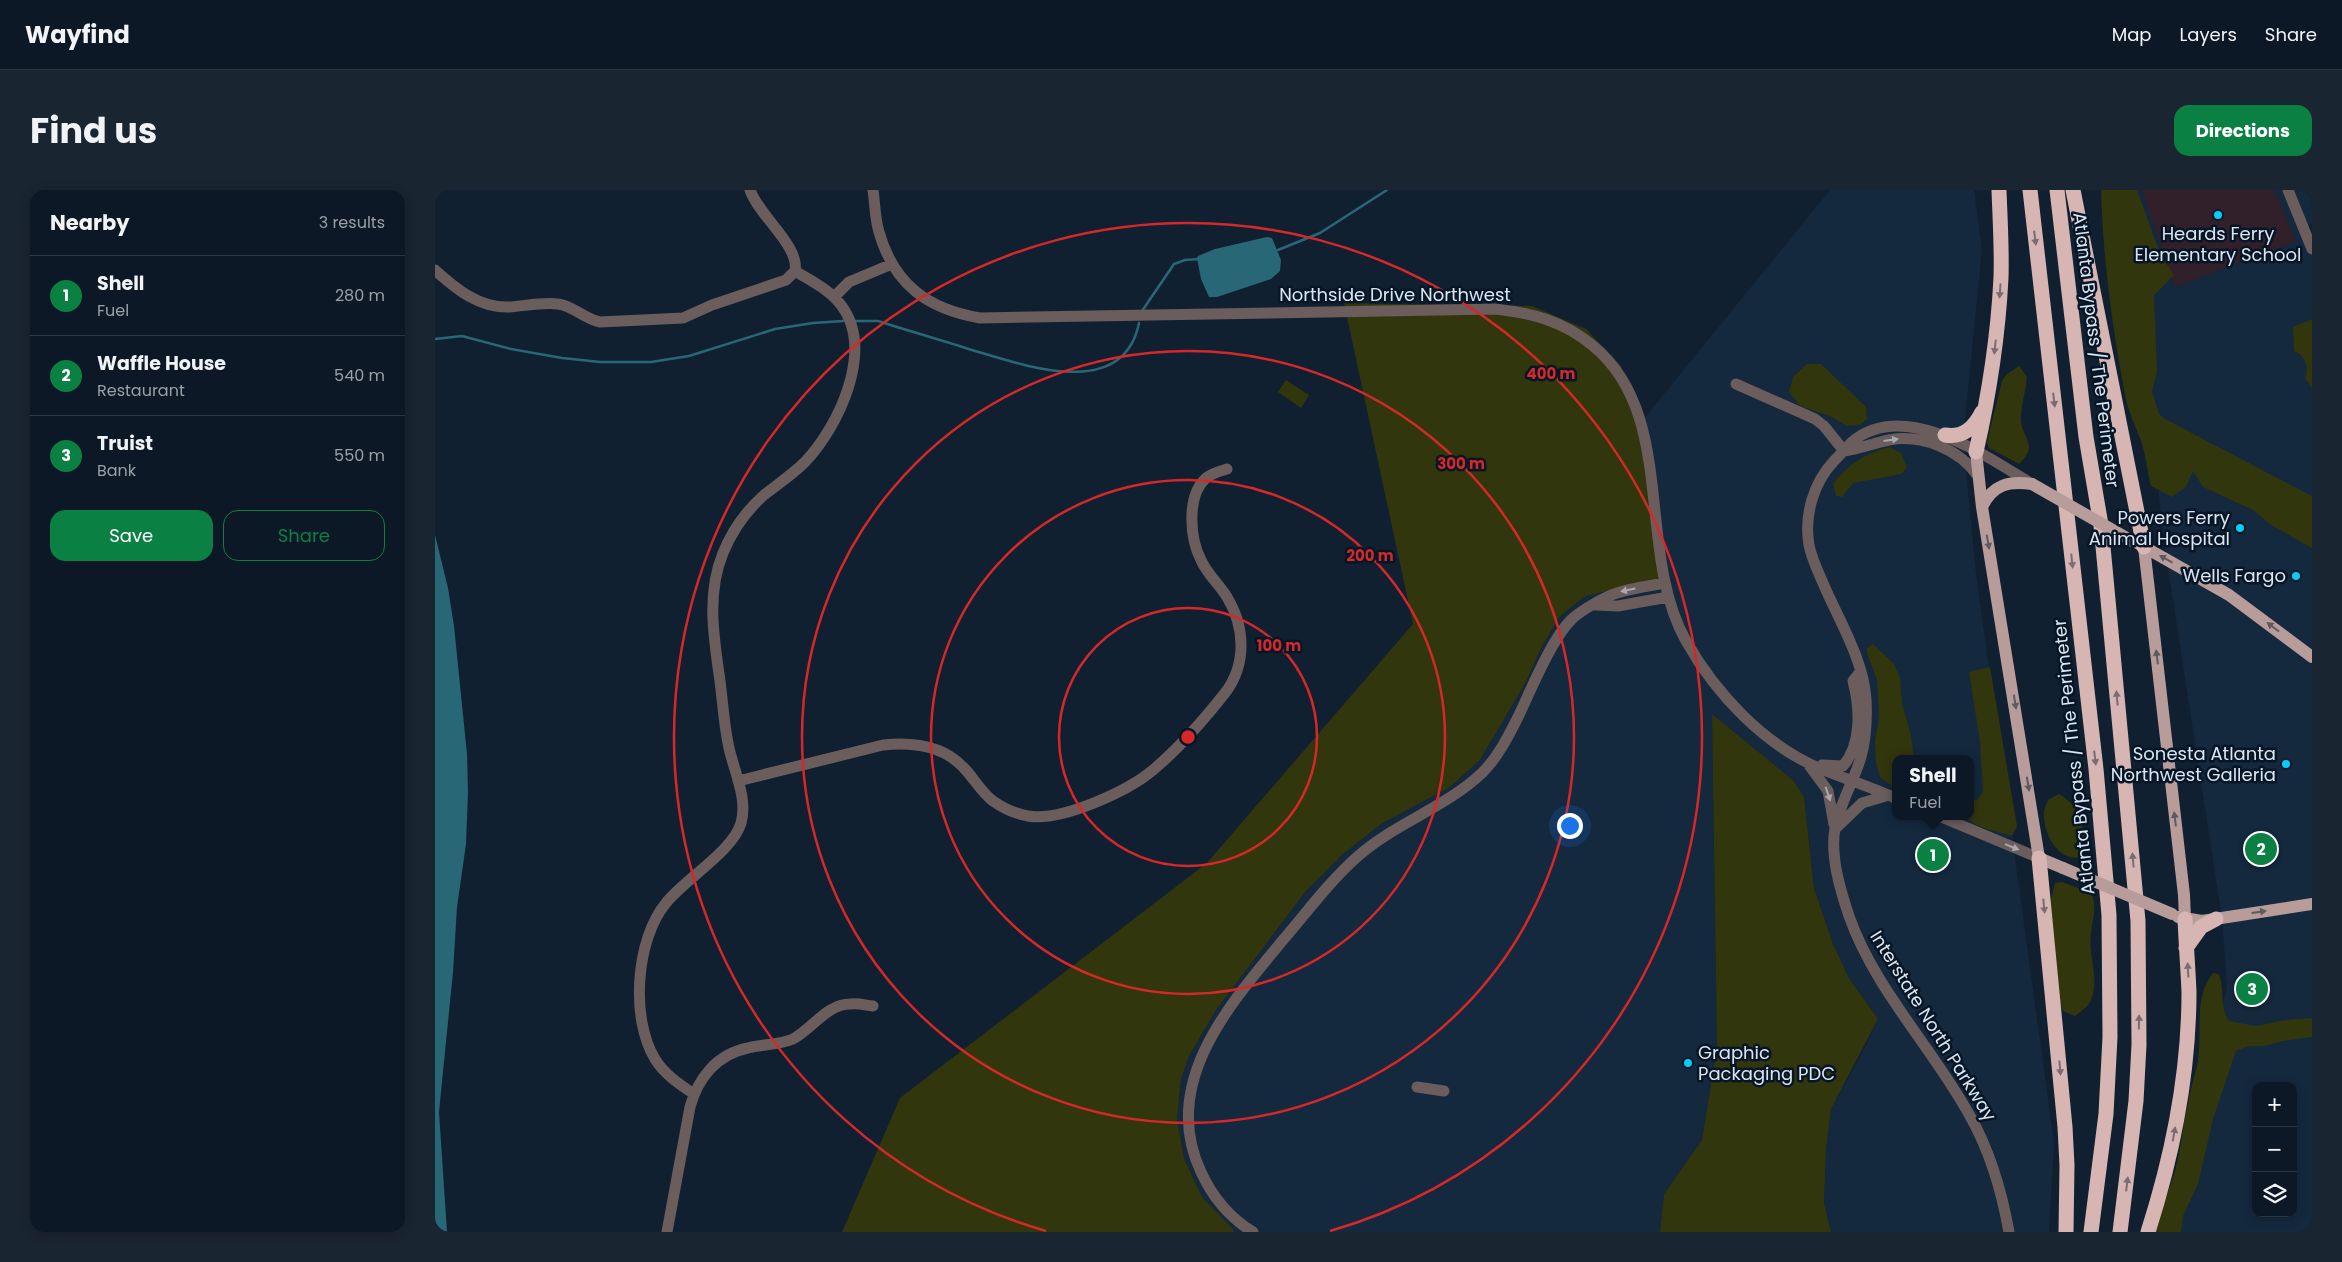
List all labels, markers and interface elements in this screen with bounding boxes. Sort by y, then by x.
text: Wayfind [25,18,130,51]
text: Map [2112,22,2152,47]
text: Layers [2180,22,2237,47]
text: Share [2265,22,2317,47]
button: Directions [2174,105,2312,156]
text: Find us [30,106,157,155]
text: Nearby [50,208,130,237]
marker: Heards Ferry Elementary School [2212,209,2224,221]
text: 3 results [319,211,385,234]
street label: Atlanta Bypass / The Perimeter [2067,211,2126,489]
place label: Heards Ferry Elementary School [2135,221,2301,267]
one-way arrow [2031,231,2039,247]
text: Shell [97,270,144,297]
street label: Northside Drive Northwest [1279,282,1511,307]
one-way arrow [1995,283,2003,299]
text: 1 [63,284,69,307]
text: 280 m [335,284,385,307]
text: Fuel [97,299,129,322]
one-way arrow [1991,340,1999,356]
text: Waffle House [97,350,226,377]
text: 400 m [1527,363,1576,384]
text: 2 [61,364,71,387]
text: 540 m [334,364,385,387]
text: Restaurant [97,379,185,402]
one-way arrow [2050,392,2058,408]
text: Truist [97,430,153,457]
one-way arrow [1884,436,1900,444]
text: 3 [61,444,71,467]
text: 550 m [334,444,385,467]
text: 300 m [1437,453,1485,474]
text: Bank [97,459,136,482]
place label: Powers Ferry Animal Hospital [2089,505,2230,551]
button: Save [50,510,213,561]
button: Share [223,510,385,561]
marker: Powers Ferry Animal Hospital [2234,522,2246,534]
one-way arrow [1984,534,1992,550]
text: 200 m [1346,545,1394,566]
one-way arrow [2068,554,2076,570]
one-way arrow [2159,555,2174,563]
place label: Wells Fargo [2183,563,2286,588]
marker: Wells Fargo [2290,570,2302,582]
one-way arrow [1620,587,1636,595]
street label: Atlanta Bypass / The Perimeter [2047,618,2100,896]
one-way arrow [2266,622,2280,632]
text: 100 m [1257,635,1301,656]
one-way arrow [2153,649,2161,665]
one-way arrow [2113,689,2121,705]
one-way arrow [2012,694,2020,710]
centre of rings [1179,728,1197,746]
place label: Sonesta Atlanta Northwest Galleria [2111,741,2276,787]
one-way arrow [2091,750,2099,766]
popup [1892,755,1974,820]
marker: Sonesta Atlanta Northwest Galleria [2280,758,2292,770]
text: Shell [1909,762,1957,789]
one-way arrow [2024,776,2032,792]
one-way arrow [1824,787,1832,802]
text: Fuel [1909,791,1941,814]
one-way arrow [2171,810,2179,826]
your location [1557,813,1583,839]
pin: 2 [2245,830,2277,868]
pin: 1 [1917,836,1949,874]
one-way arrow [2005,843,2020,851]
one-way arrow [2129,851,2137,867]
one-way arrow [2040,899,2048,915]
one-way arrow [2251,908,2267,916]
street label: Interstate North Parkway [1864,926,2002,1126]
one-way arrow [2183,962,2191,978]
pin: 3 [2236,970,2268,1008]
one-way arrow [2135,1014,2143,1030]
place label: Graphic Packaging PDC [1698,1040,1835,1086]
marker: Graphic Packaging PDC [1682,1057,1694,1069]
one-way arrow [2056,1060,2064,1076]
map controls [2252,1082,2297,1217]
button: + [2252,1082,2297,1127]
one-way arrow [2171,1126,2179,1142]
button: − [2252,1127,2297,1172]
button: layers [2252,1172,2297,1217]
one-way arrow [2124,1175,2132,1191]

